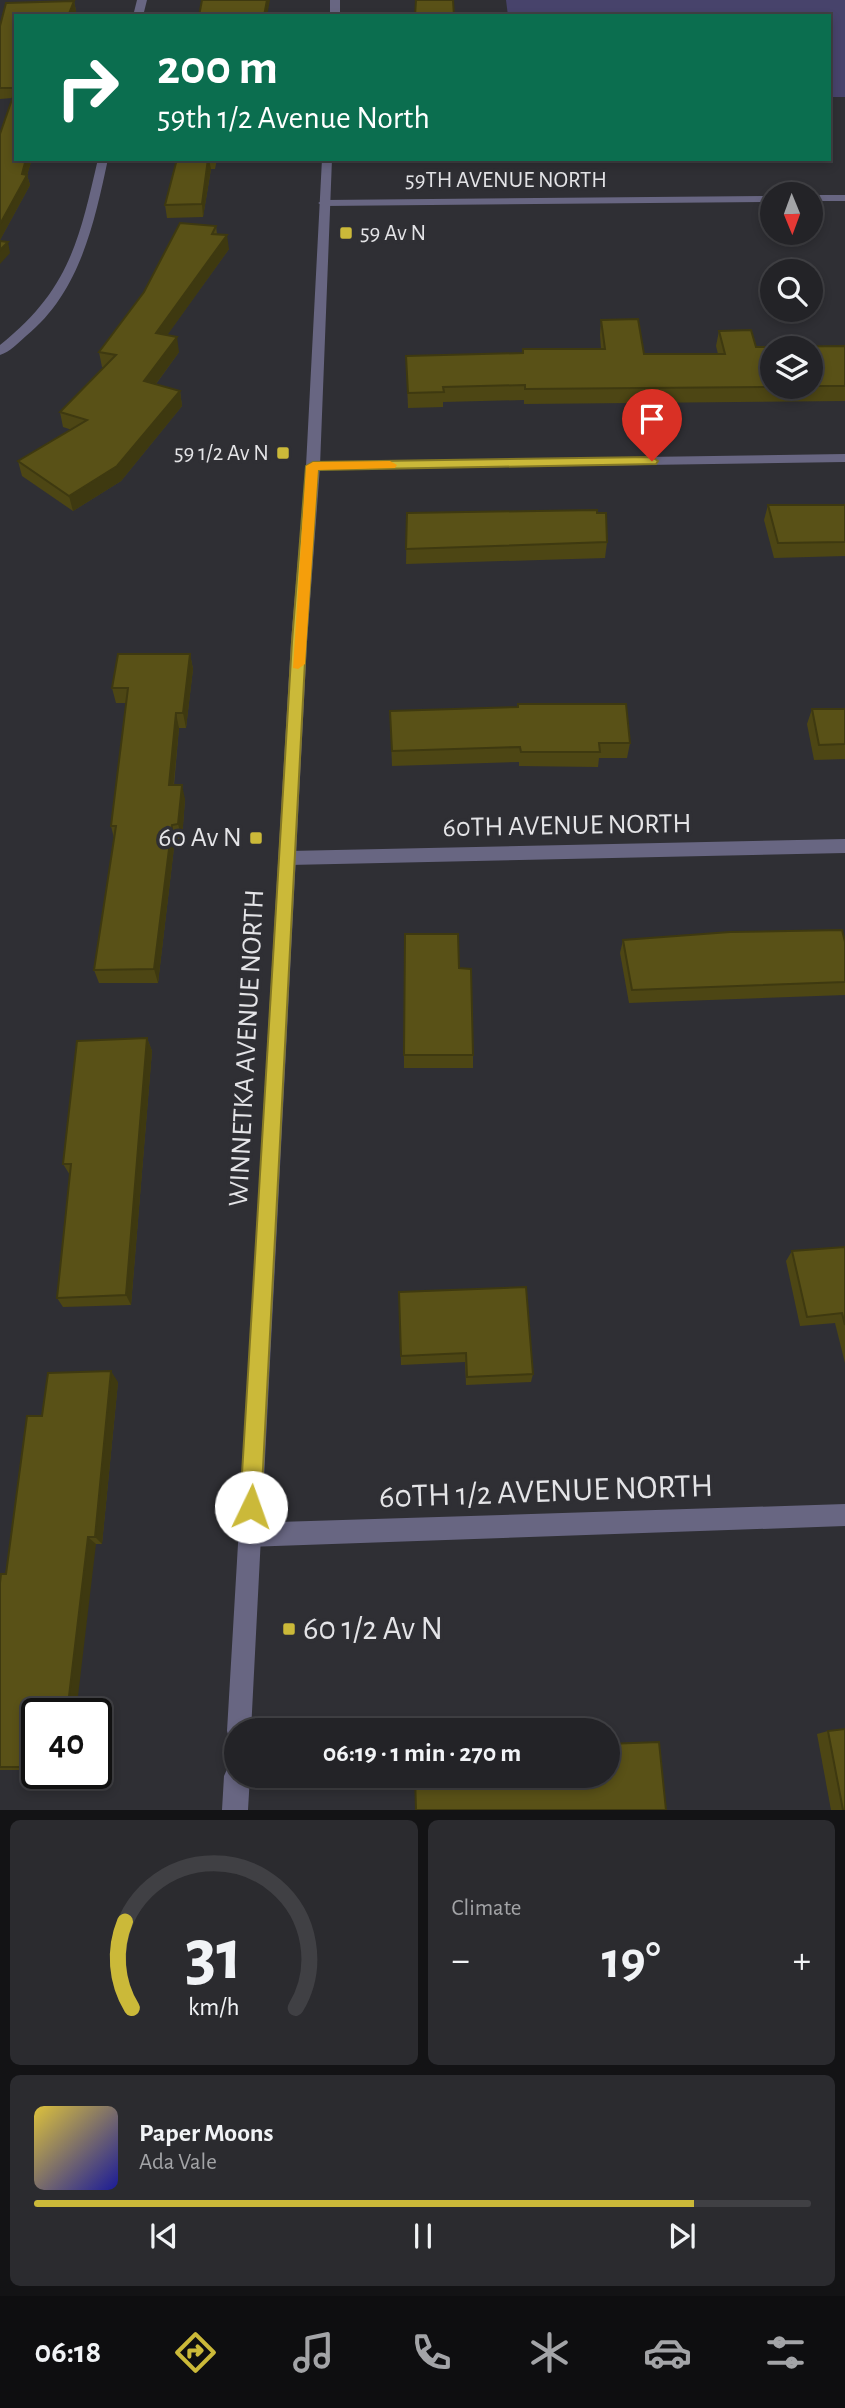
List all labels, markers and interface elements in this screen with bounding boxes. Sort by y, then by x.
icon: right [42,42,133,133]
text: 200 m [157,44,278,93]
text: 59th 1/2 Avenue North [157,102,430,134]
street label: 59TH AVENUE NORTH [405,169,607,192]
north arrow [760,182,822,245]
map controls [760,182,823,399]
place label: 59 Av N [360,222,426,245]
marker: 59 Av N [338,225,354,241]
button: search [760,259,823,322]
button: layers [760,336,823,399]
pin [622,389,682,461]
icon: arrive [633,400,671,438]
place label: 59 1/2 Av N [174,442,269,465]
marker: 59 1/2 Av N [275,445,291,461]
street label: 60TH AVENUE NORTH [442,810,692,842]
place label: 60 Av N [158,824,242,852]
marker: 60 Av N [248,830,264,846]
street label: WINNETKA AVENUE NORTH [225,889,269,1207]
position arrow [214,1470,288,1544]
street label: 60TH 1/2 AVENUE NORTH [378,1470,714,1514]
place label: 60 1/2 Av N [303,1613,443,1646]
marker: 60 1/2 Av N [281,1621,297,1637]
speed limit sign: 40 [21,1698,112,1789]
text: 06:19 · 1 min · 270 m [323,1740,521,1766]
text: Climate [452,1897,521,1920]
text: 31 [185,1921,243,1994]
text: 19° [602,1935,661,1987]
text: − [452,1942,470,1980]
text: + [793,1942,811,1980]
text: km/h [188,1995,240,2020]
text: Paper Moons [139,2120,274,2146]
text: Ada Vale [139,2151,217,2174]
icon: previous [145,2217,183,2255]
icon: pause [404,2217,442,2255]
icon: next [663,2217,701,2255]
icon: directions [171,2328,220,2377]
icon: music [289,2328,338,2377]
icon: phone [407,2328,456,2377]
icon: climate [525,2328,574,2377]
icon: car [643,2328,692,2377]
icon: filters [761,2328,810,2377]
text: 06:18 [35,2336,101,2368]

